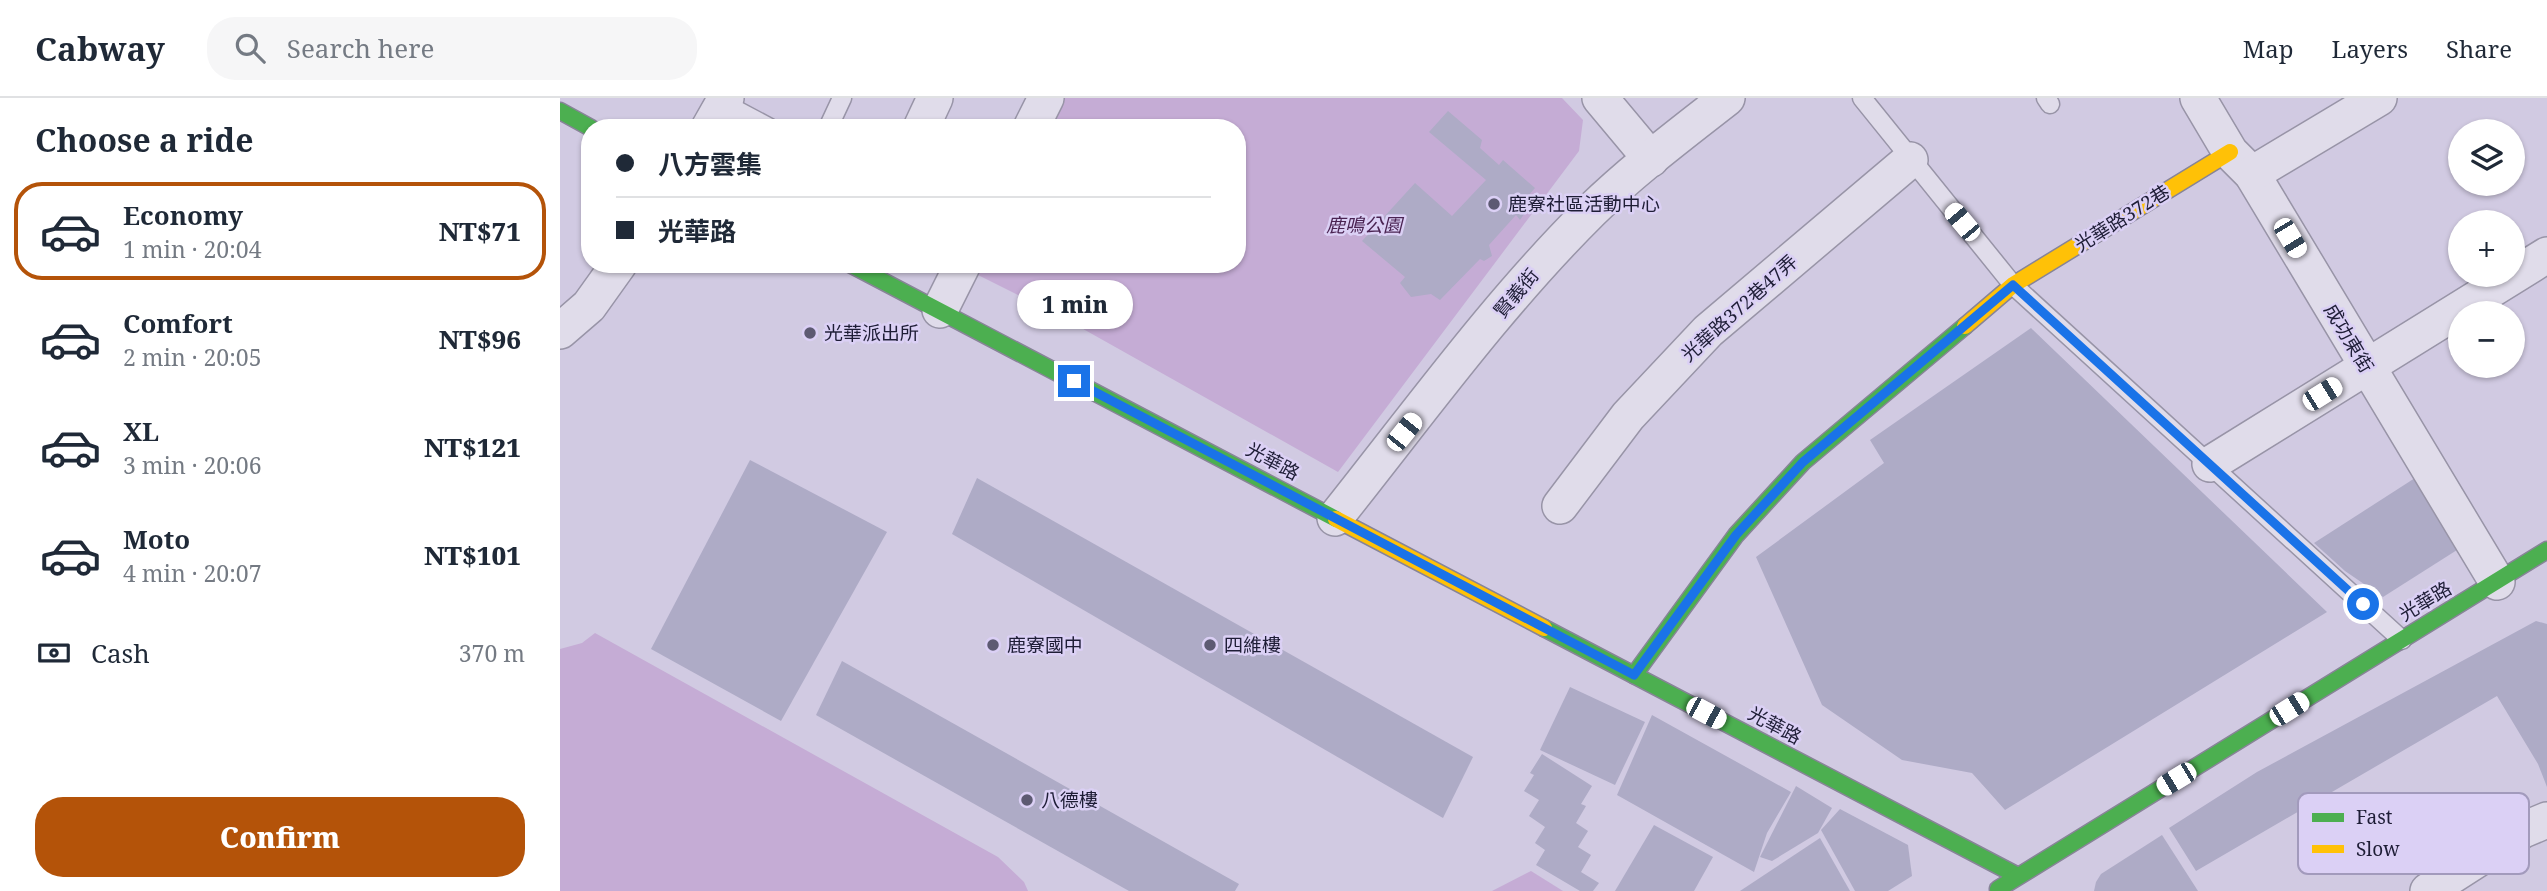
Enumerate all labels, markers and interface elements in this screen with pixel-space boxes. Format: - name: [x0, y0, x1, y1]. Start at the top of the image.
- search box: [207, 17, 697, 80]
- text: Cabway: [35, 26, 165, 71]
- icon: search: [231, 29, 269, 67]
- text: Search here: [287, 30, 434, 66]
- text: Map: [2243, 32, 2294, 65]
- text: Layers: [2332, 32, 2408, 65]
- text: Share: [2446, 32, 2512, 65]
- text: Choose a ride: [35, 118, 254, 161]
- map controls: [2448, 119, 2525, 378]
- button: layers: [2448, 119, 2525, 196]
- text: 八方雲集: [658, 146, 762, 182]
- street label: 光華路372巷: [2069, 178, 2175, 258]
- place label: 鹿寮社區活動中心: [1508, 191, 1660, 217]
- marker: 鹿寮社區活動中心: [1486, 196, 1502, 212]
- text: Economy: [123, 197, 243, 233]
- car: [1941, 199, 1984, 245]
- icon: car: [39, 200, 102, 263]
- button: +: [2448, 210, 2525, 287]
- park label: 鹿鳴公園: [1326, 212, 1405, 238]
- text: NT$71: [439, 213, 521, 249]
- text: 光華路: [658, 213, 736, 249]
- car: [2271, 215, 2310, 261]
- text: 1 min · 20:04: [123, 233, 261, 265]
- street label: 光華路372巷47弄: [1675, 249, 1803, 367]
- street label: 賢義街: [1488, 263, 1544, 323]
- callout: 1 min: [1016, 280, 1132, 328]
- text: 1 min: [1042, 288, 1108, 320]
- street label: 成功東街: [2318, 299, 2380, 377]
- button: −: [2448, 301, 2525, 378]
- text: Comfort: [123, 305, 233, 341]
- icon: car: [39, 308, 102, 371]
- place label: 光華派出所: [824, 320, 919, 346]
- text: NT$96: [439, 321, 521, 357]
- marker: 光華派出所: [802, 325, 818, 341]
- text: 2 min · 20:05: [123, 341, 261, 373]
- route end: [1058, 365, 1090, 397]
- car: [2299, 374, 2346, 414]
- car: [1383, 409, 1426, 455]
- text: XL: [123, 413, 159, 449]
- icon: car: [39, 416, 102, 479]
- text: NT$121: [424, 429, 521, 465]
- street label: 光華路: [1242, 436, 1304, 486]
- text: 3 min · 20:06: [123, 449, 261, 481]
- text: Moto: [123, 521, 190, 557]
- icon: car: [39, 524, 102, 587]
- text: NT$101: [424, 537, 521, 573]
- text: 4 min · 20:07: [123, 557, 261, 589]
- street label: 光華路: [2394, 575, 2456, 627]
- route start: [2347, 588, 2379, 620]
- place label: 鹿寮國中: [1007, 632, 1083, 658]
- place label: 四維樓: [1224, 632, 1281, 658]
- icon: cash: [35, 634, 73, 672]
- text: Cash: [91, 635, 150, 671]
- text: 370 m: [459, 637, 525, 669]
- marker: 鹿寮國中: [985, 637, 1001, 653]
- marker: 四維樓: [1202, 637, 1218, 653]
- car: [2266, 689, 2313, 729]
- car: [1683, 694, 1730, 732]
- street label: 光華路: [1744, 700, 1806, 750]
- car: [2153, 759, 2200, 799]
- place label: 八德樓: [1041, 787, 1098, 813]
- marker: 八德樓: [1019, 792, 1035, 808]
- legend: [2298, 793, 2529, 874]
- button: Confirm: [35, 797, 525, 877]
- text: Fast: [2356, 804, 2393, 830]
- text: Slow: [2356, 836, 2400, 862]

